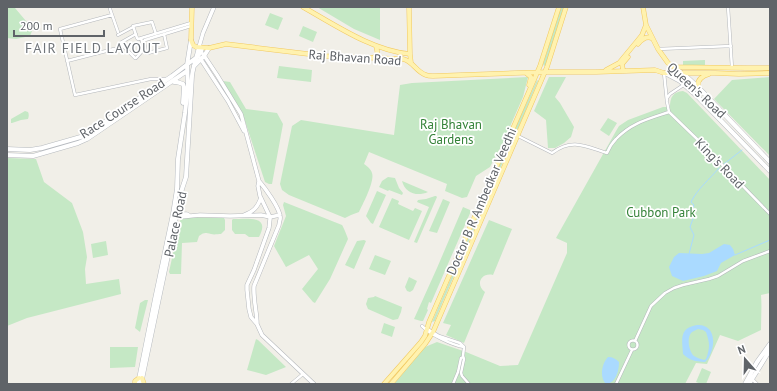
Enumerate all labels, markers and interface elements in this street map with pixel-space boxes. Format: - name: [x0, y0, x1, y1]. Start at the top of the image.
- scale bar: [14, 12, 104, 38]
- text: 200 m: [20, 18, 53, 33]
- district label: FAIR FIELD LAYOUT: [25, 39, 161, 57]
- street label: Raj Bhavan Road: [308, 46, 402, 69]
- street label: Queen's Road: [664, 59, 730, 122]
- street label: Race Course Road: [76, 75, 168, 142]
- park label: Raj Bhavan Gardens: [420, 116, 482, 148]
- street label: Doctor B R Ambedkar Veedhi: [443, 125, 520, 277]
- street label: King's Road: [691, 134, 748, 192]
- street label: Palace Road: [160, 190, 191, 258]
- park label: Cubbon Park: [626, 204, 697, 221]
- north arrow: [725, 339, 765, 379]
- text: N: [736, 342, 747, 357]

